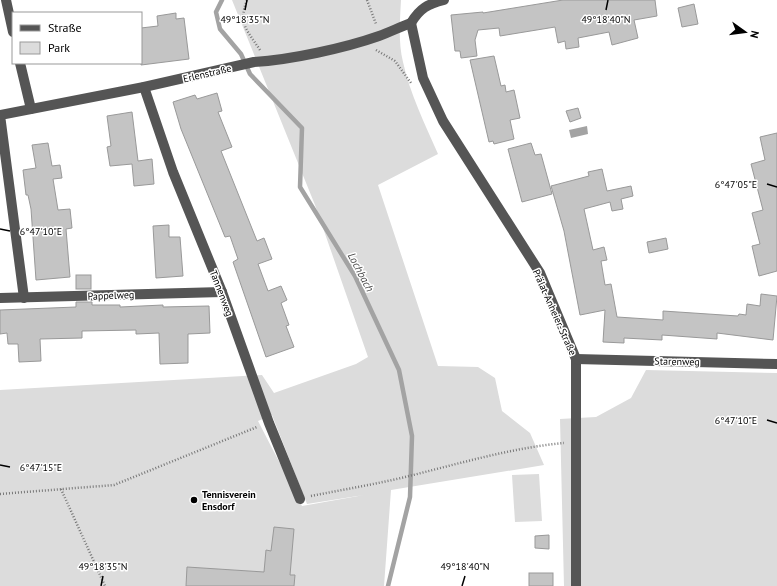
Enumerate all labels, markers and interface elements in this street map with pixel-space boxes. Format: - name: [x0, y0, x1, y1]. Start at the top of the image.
- legend: [12, 12, 142, 64]
- north arrow: [725, 12, 765, 52]
- text: 49°18'35"N: [220, 13, 270, 26]
- text: 49°18'40"N: [581, 13, 631, 26]
- text: Straße: [48, 20, 82, 35]
- text: N: [747, 29, 762, 40]
- text: Park: [48, 40, 70, 55]
- street label: Erlenstraße: [182, 62, 233, 85]
- text: 6°47'05"E: [715, 178, 757, 191]
- text: 6°47'10"E: [20, 225, 62, 238]
- water label: Lochbach: [345, 250, 377, 294]
- street label: Prälat-Anheier-Straße: [530, 267, 579, 357]
- street label: Tannenweg: [207, 268, 236, 318]
- street label: Pappelweg: [88, 288, 135, 303]
- street label: Starenweg: [654, 355, 700, 368]
- text: 6°47'10"E: [715, 414, 757, 427]
- text: 6°47'15"E: [20, 461, 62, 474]
- place label: Tennisverein Ensdorf: [202, 488, 256, 513]
- marker: Tennisverein Ensdorf: [189, 495, 199, 505]
- text: 49°18'35"N: [78, 560, 128, 573]
- text: 49°18'40"N: [440, 560, 490, 573]

